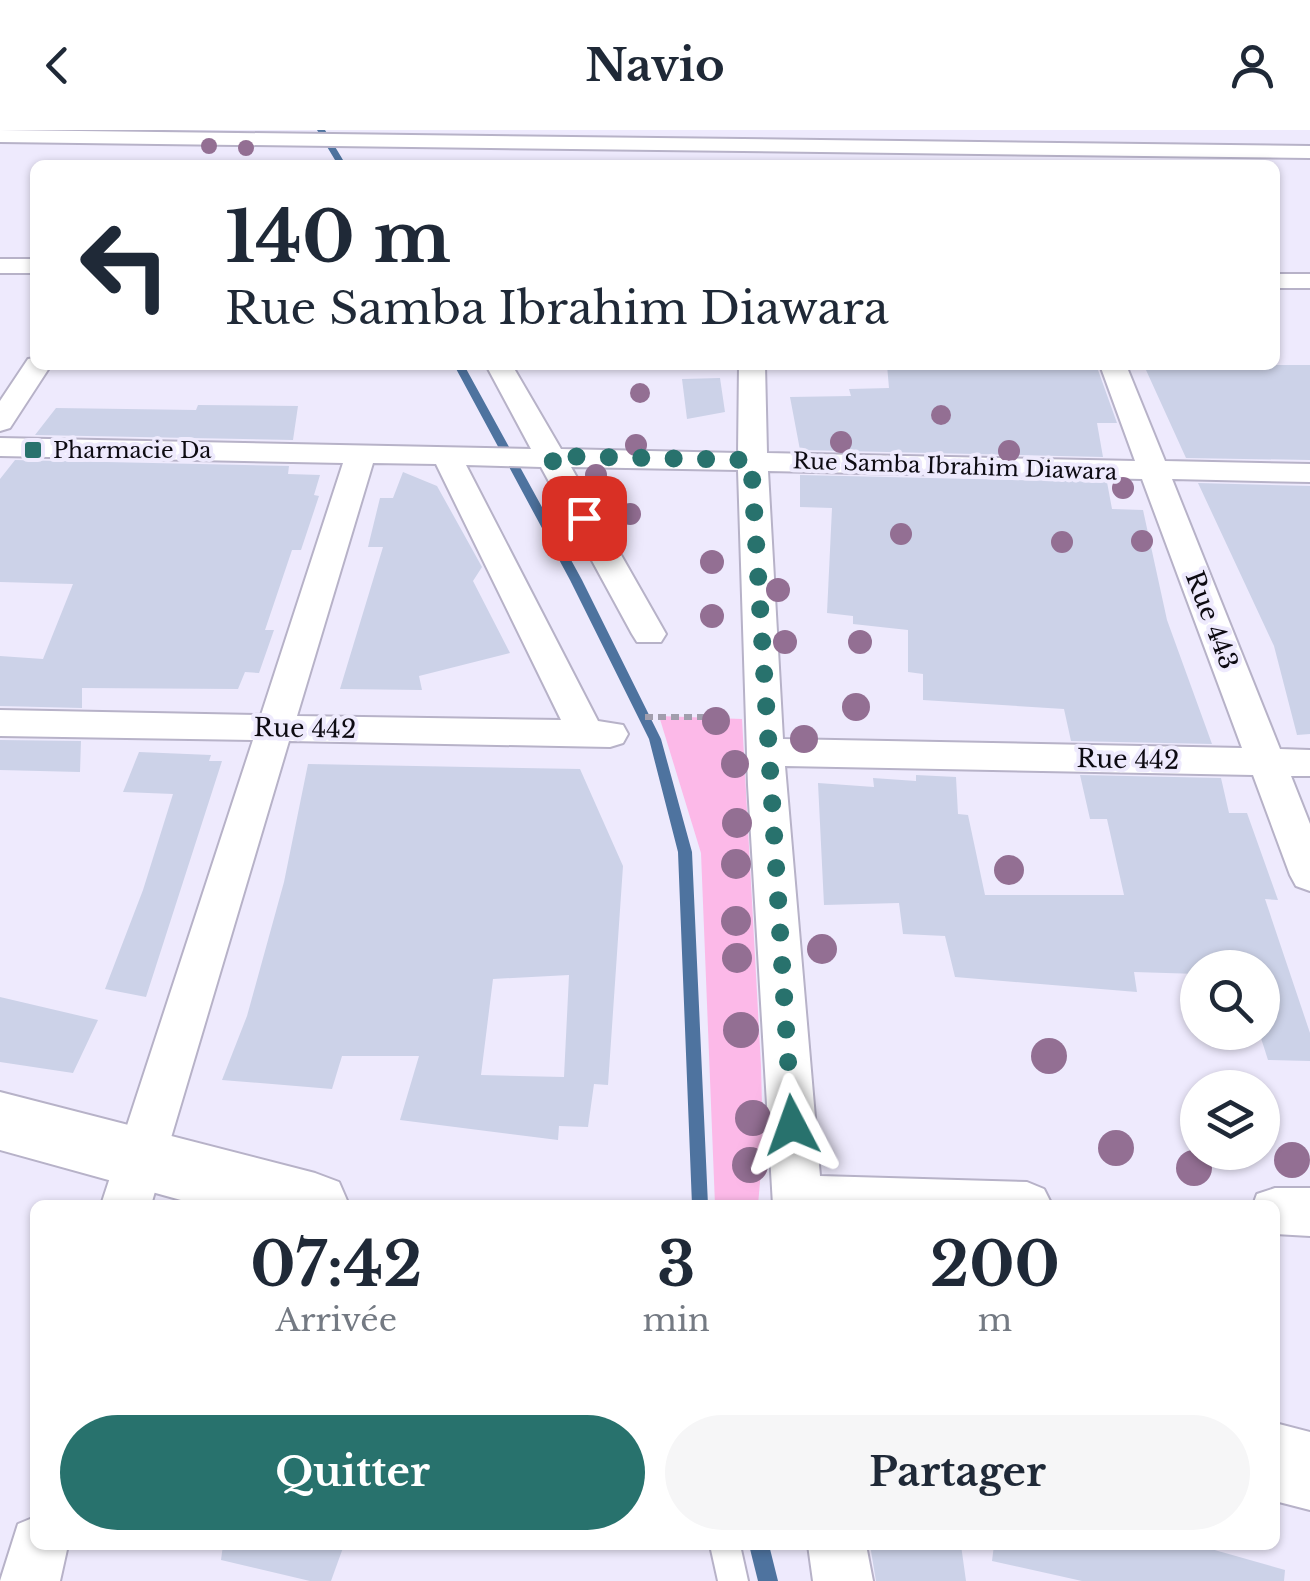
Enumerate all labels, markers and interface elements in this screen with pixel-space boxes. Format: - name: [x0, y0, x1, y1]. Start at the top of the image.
- text: Navio: [585, 37, 725, 93]
- icon: back: [30, 38, 85, 93]
- icon: person: [1225, 38, 1280, 93]
- text: 140 m: [225, 194, 451, 281]
- icon: left: [60, 200, 190, 330]
- text: Rue Samba Ibrahim Diawara: [225, 280, 889, 336]
- place label: Pharmacie Da: [53, 437, 212, 464]
- marker: Pharmacie Da: [22, 439, 44, 461]
- street label: Rue Samba Ibrahim Diawara: [792, 447, 1118, 486]
- pin: [542, 476, 627, 561]
- icon: arrive: [557, 491, 612, 546]
- street label: Rue 443: [1179, 567, 1244, 674]
- street label: Rue 442: [253, 712, 357, 745]
- street label: Rue 442: [1076, 743, 1180, 776]
- map controls: [1180, 950, 1280, 1170]
- button: search: [1180, 950, 1280, 1050]
- button: layers: [1180, 1070, 1280, 1170]
- position arrow: [740, 1073, 844, 1177]
- text: 07:42: [250, 1228, 422, 1302]
- text: 3: [657, 1228, 695, 1302]
- text: 200: [930, 1228, 1060, 1302]
- text: Arrivée: [276, 1300, 397, 1340]
- text: min: [643, 1300, 710, 1340]
- text: m: [978, 1300, 1012, 1340]
- button: Quitter: [60, 1415, 645, 1530]
- button: Partager: [665, 1415, 1250, 1530]

